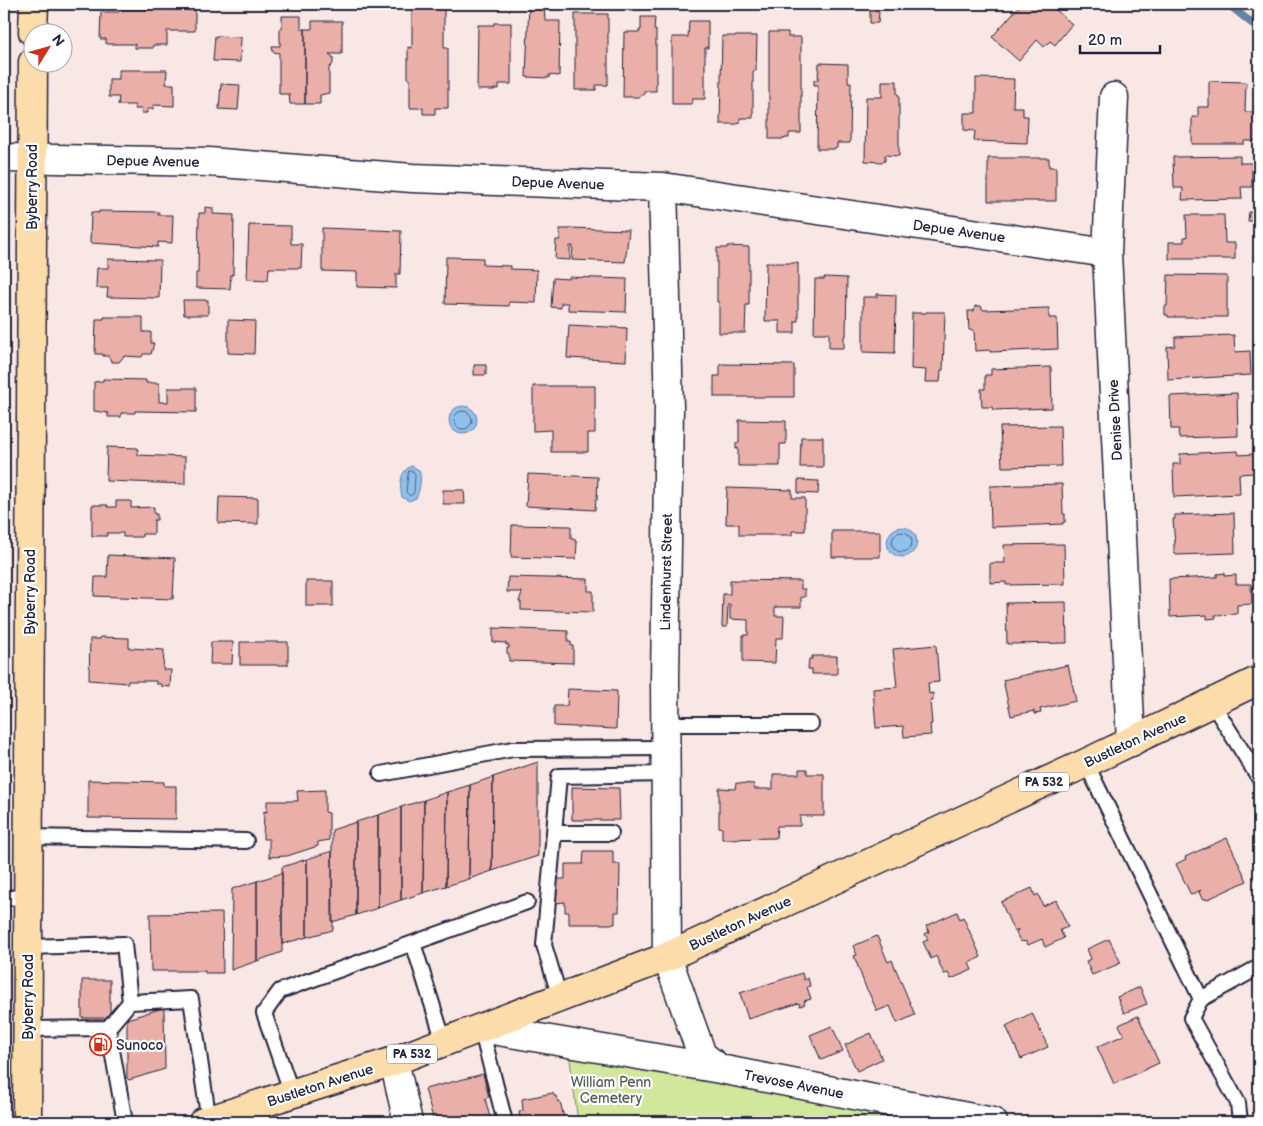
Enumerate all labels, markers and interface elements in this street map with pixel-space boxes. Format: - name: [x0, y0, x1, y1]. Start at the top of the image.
- north arrow: [22, 22, 72, 72]
- scale bar: [1080, 22, 1160, 54]
- text: N: [48, 31, 68, 50]
- text: 20 m: [1088, 31, 1122, 50]
- street label: Byberry Road: [24, 144, 41, 230]
- street label: Depue Avenue: [106, 152, 200, 171]
- street label: Depue Avenue: [511, 173, 605, 194]
- street label: Depue Avenue: [912, 217, 1006, 246]
- street label: Denise Drive: [1105, 379, 1126, 461]
- street label: Lindenhurst Street: [657, 513, 676, 631]
- street label: Byberry Road: [22, 549, 39, 635]
- street label: Bustleton Avenue: [1082, 709, 1189, 771]
- road number: PA 532: [1019, 772, 1069, 792]
- street label: Bustleton Avenue: [687, 892, 794, 954]
- street label: Byberry Road: [20, 954, 37, 1040]
- fuel station icon: Sunoco: [88, 1033, 112, 1057]
- place label: Sunoco: [116, 1037, 164, 1054]
- road number: PA 532: [387, 1044, 437, 1064]
- street label: Bustleton Avenue: [265, 1060, 375, 1111]
- street label: Trevose Avenue: [743, 1066, 845, 1102]
- park label: William Penn Cemetery: [571, 1074, 651, 1107]

